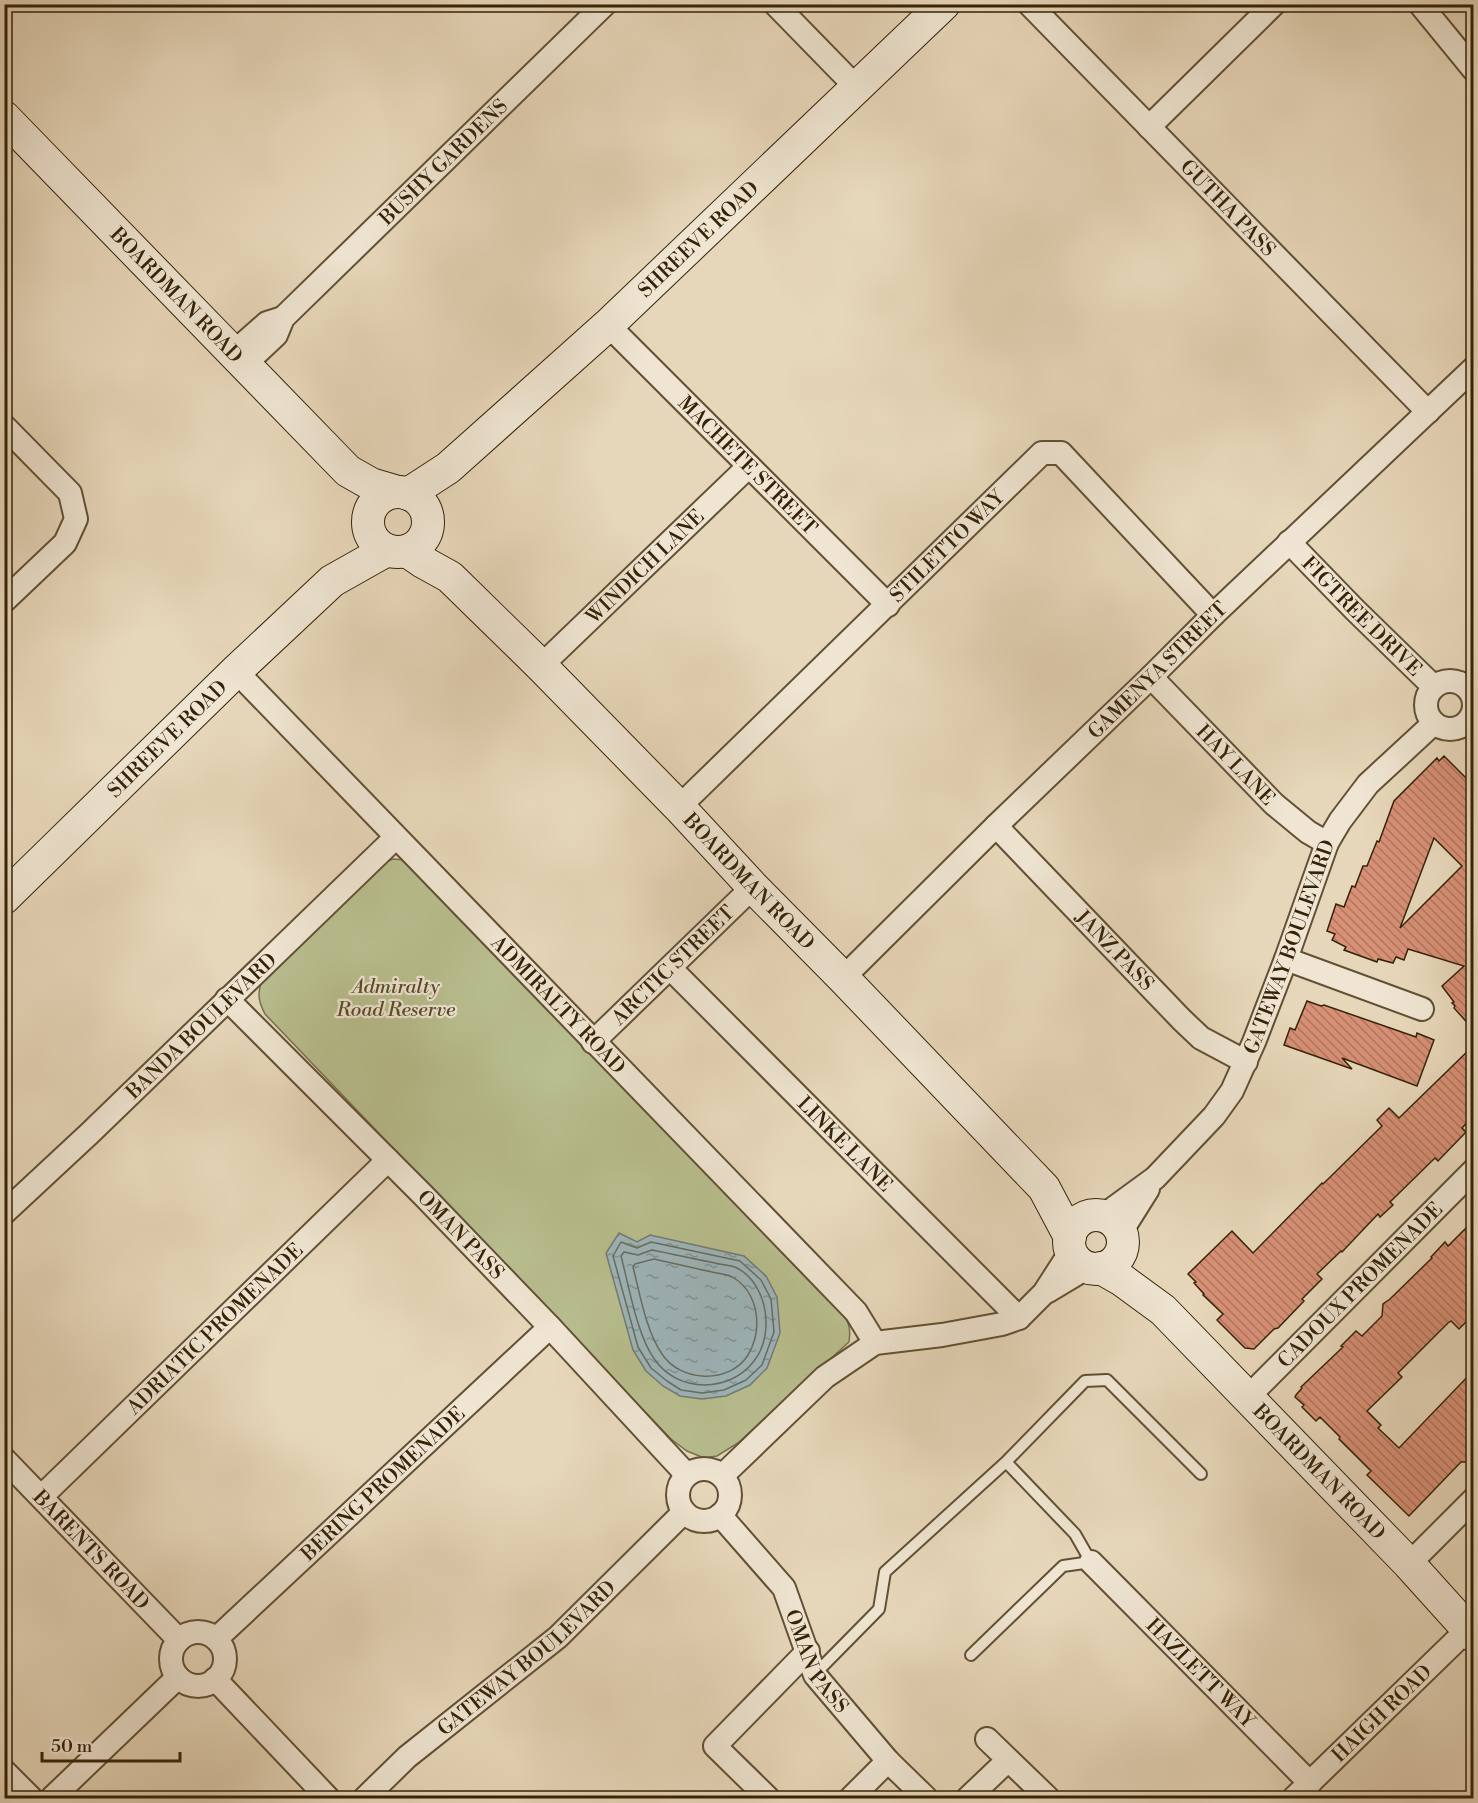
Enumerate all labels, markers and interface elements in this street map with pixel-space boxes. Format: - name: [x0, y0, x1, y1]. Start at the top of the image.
- street label: BUSHY GARDENS: [374, 95, 514, 232]
- street label: GUTHA PASS: [1174, 155, 1280, 263]
- street label: SHREEVE ROAD: [634, 176, 765, 303]
- street label: BOARDMAN ROAD: [104, 222, 247, 369]
- street label: MACHETE STREET: [672, 391, 822, 541]
- street label: STILETTO WAY: [885, 485, 1011, 608]
- street label: WINDICH LANE: [581, 505, 710, 630]
- street label: FIGTREE DRIVE: [1296, 552, 1427, 682]
- street label: GAMENYA STREET: [1083, 597, 1233, 745]
- street label: SHREEVE ROAD: [103, 675, 233, 804]
- street label: HAY LANE: [1190, 720, 1280, 811]
- street label: BOARDMAN ROAD: [676, 808, 819, 956]
- street label: GATEWAY BOULEVARD: [1239, 837, 1341, 1059]
- street label: ARCTIC STREET: [606, 901, 740, 1032]
- street label: JANZ PASS: [1069, 905, 1158, 997]
- street label: ADMIRALTY ROAD: [484, 930, 630, 1080]
- street label: BANDA BOULEVARD: [121, 948, 283, 1106]
- park label: Admiralty Road Reserve: [336, 975, 456, 1023]
- street label: LINKE LANE: [791, 1092, 897, 1198]
- street label: OMAN PASS: [411, 1186, 509, 1286]
- street label: CADOUX PROMENADE: [1273, 1197, 1449, 1374]
- street label: ADRIATIC PROMENADE: [122, 1238, 309, 1421]
- street label: BOARDMAN ROAD: [1246, 1399, 1390, 1546]
- street label: BERING PROMENADE: [296, 1402, 471, 1568]
- street label: BARENTS ROAD: [26, 1485, 154, 1616]
- street label: GATEWAY BOULEVARD: [433, 1576, 622, 1742]
- street label: OMAN PASS: [779, 1606, 853, 1719]
- street label: HAZLETT WAY: [1140, 1614, 1260, 1735]
- street label: HAIGH ROAD: [1327, 1660, 1438, 1768]
- scale bar: [42, 1725, 180, 1763]
- text: 50 m: [51, 1735, 93, 1758]

